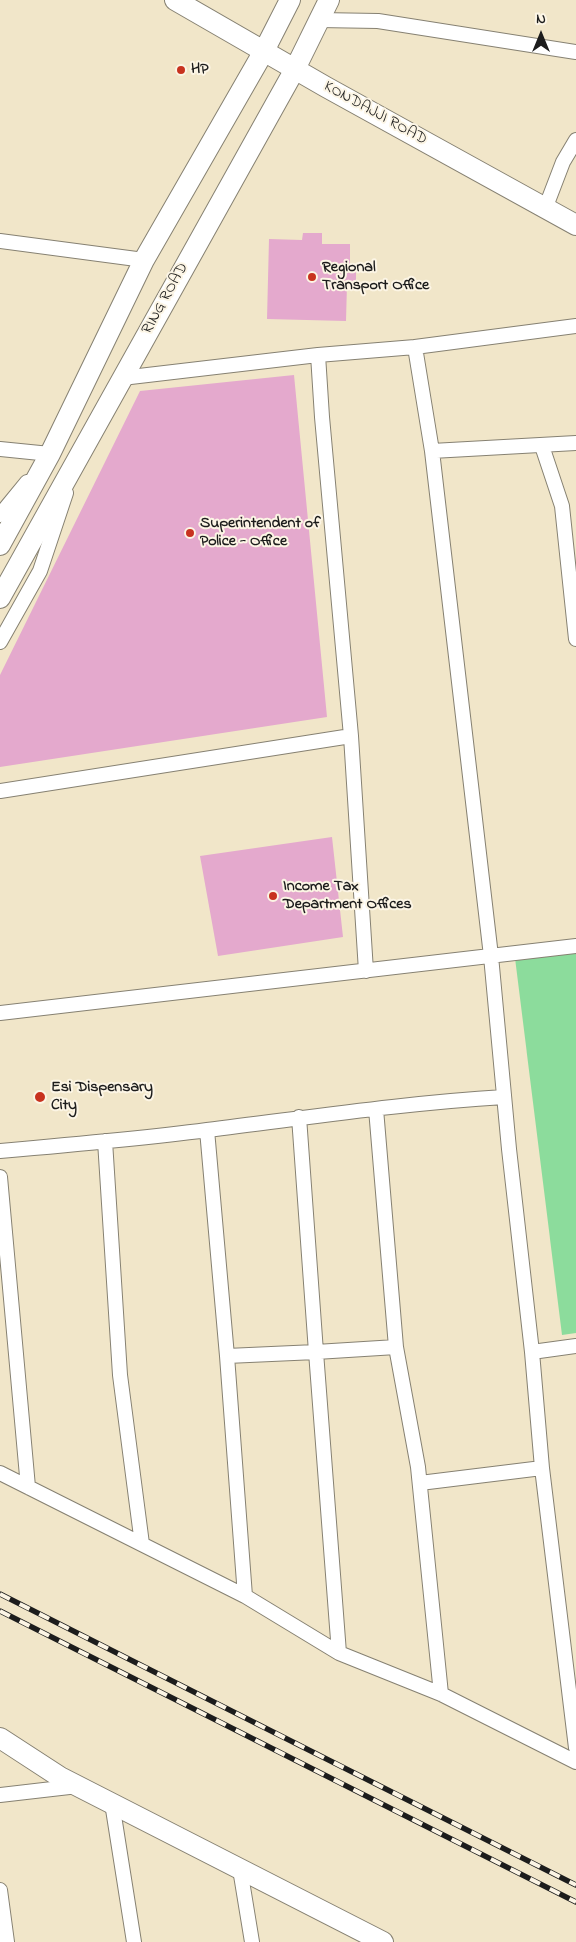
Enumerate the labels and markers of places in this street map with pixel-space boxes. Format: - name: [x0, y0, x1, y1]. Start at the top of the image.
- place label: HP: [191, 60, 209, 80]
- marker: HP: [175, 64, 187, 76]
- place label: Regional Transport Office: [322, 258, 429, 296]
- marker: Regional Transport Office: [306, 271, 318, 283]
- place label: Superintendent of Police - Office: [200, 514, 321, 552]
- marker: Superintendent of Police - Office: [184, 527, 196, 539]
- place label: Income Tax Department Offices: [283, 877, 412, 915]
- marker: Income Tax Department Offices: [267, 890, 279, 902]
- place label: Esi Dispensary City: [51, 1078, 153, 1116]
- marker: Esi Dispensary City: [33, 1090, 47, 1104]

